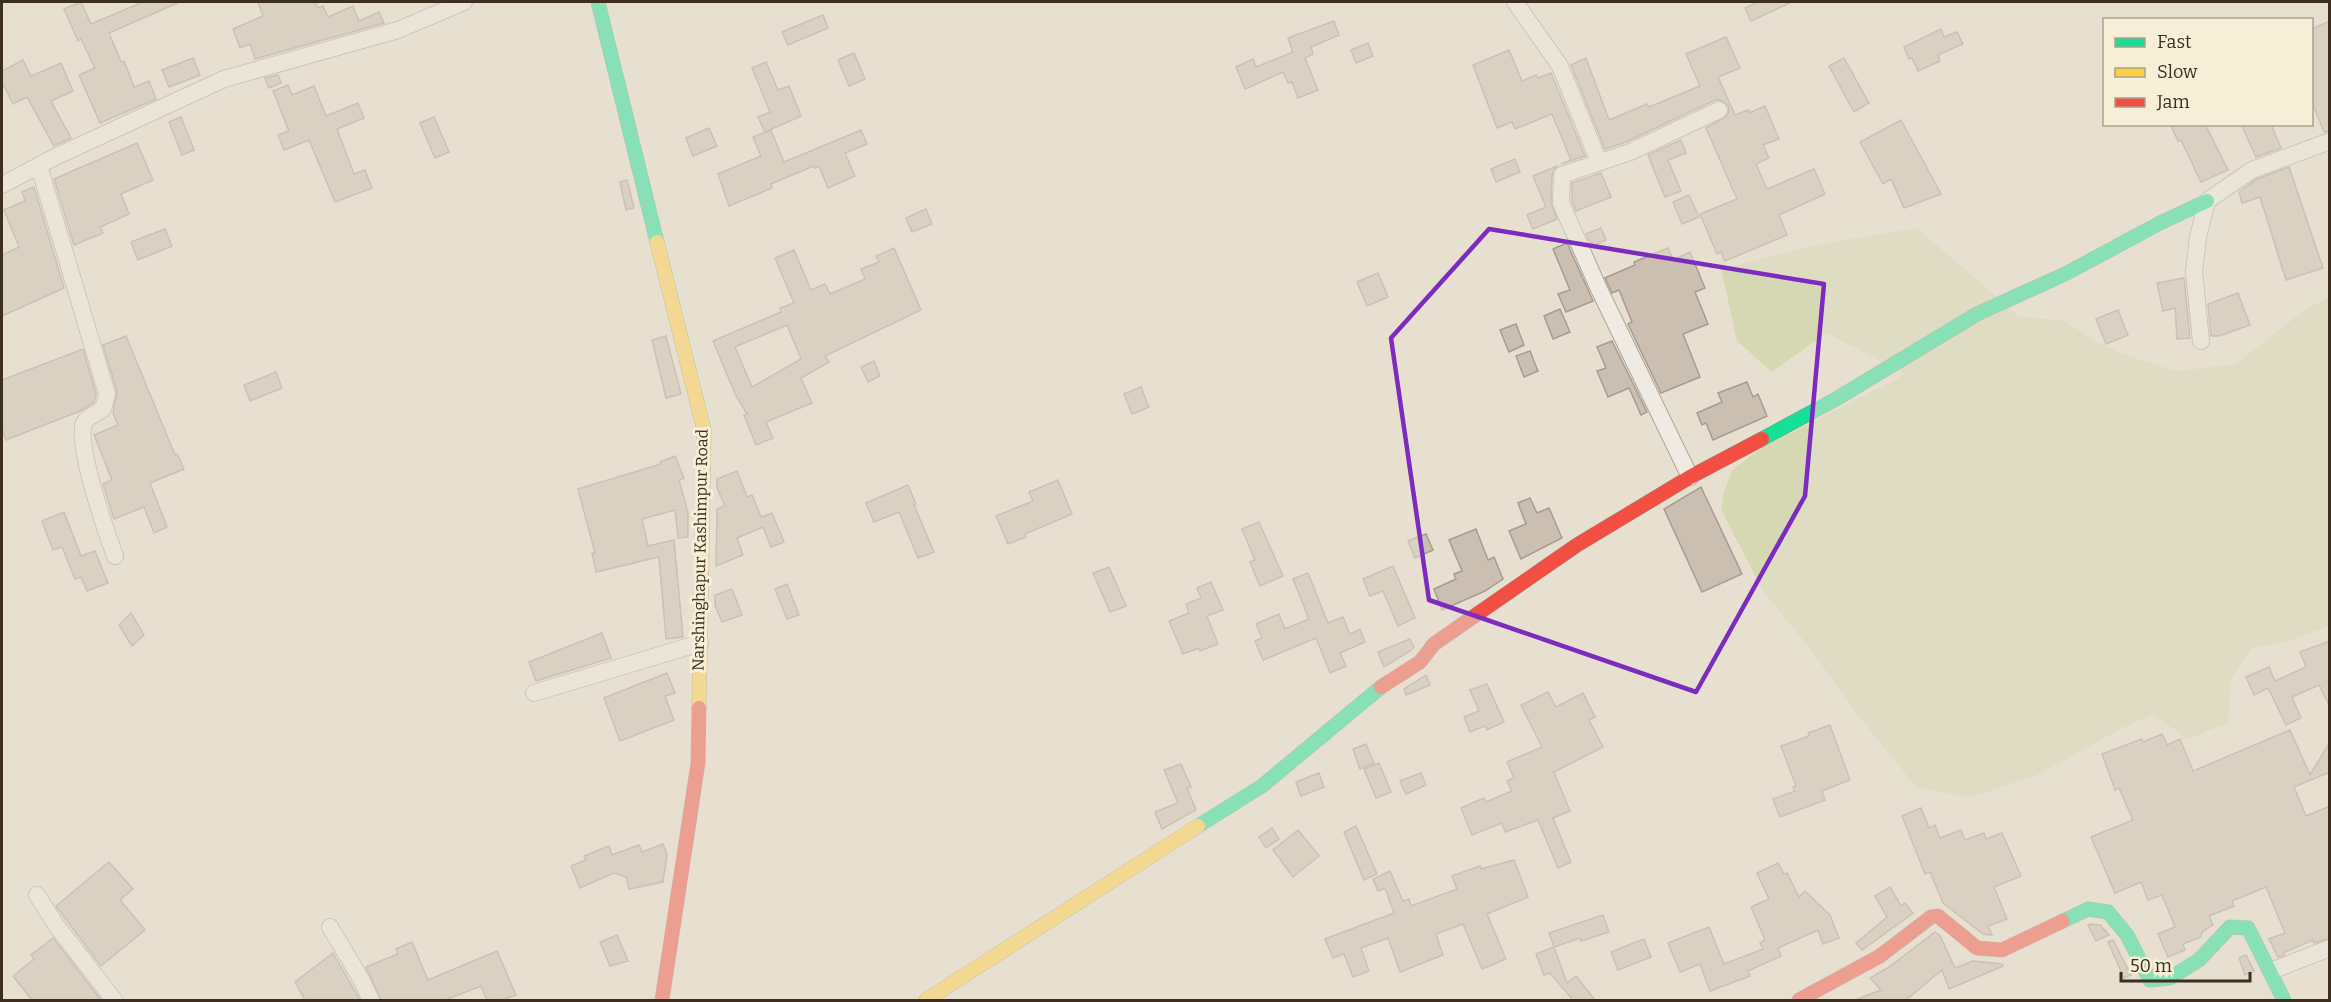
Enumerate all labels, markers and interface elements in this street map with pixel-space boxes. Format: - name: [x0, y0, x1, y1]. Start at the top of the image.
- legend: [2103, 18, 2313, 126]
- text: Fast: [2157, 31, 2192, 53]
- text: Slow: [2157, 61, 2198, 83]
- text: Jam: [2156, 91, 2190, 113]
- street label: Narshinghapur Kashimpur Road: [688, 428, 712, 671]
- scale bar: [2121, 945, 2250, 983]
- text: 50 m: [2130, 955, 2172, 977]

